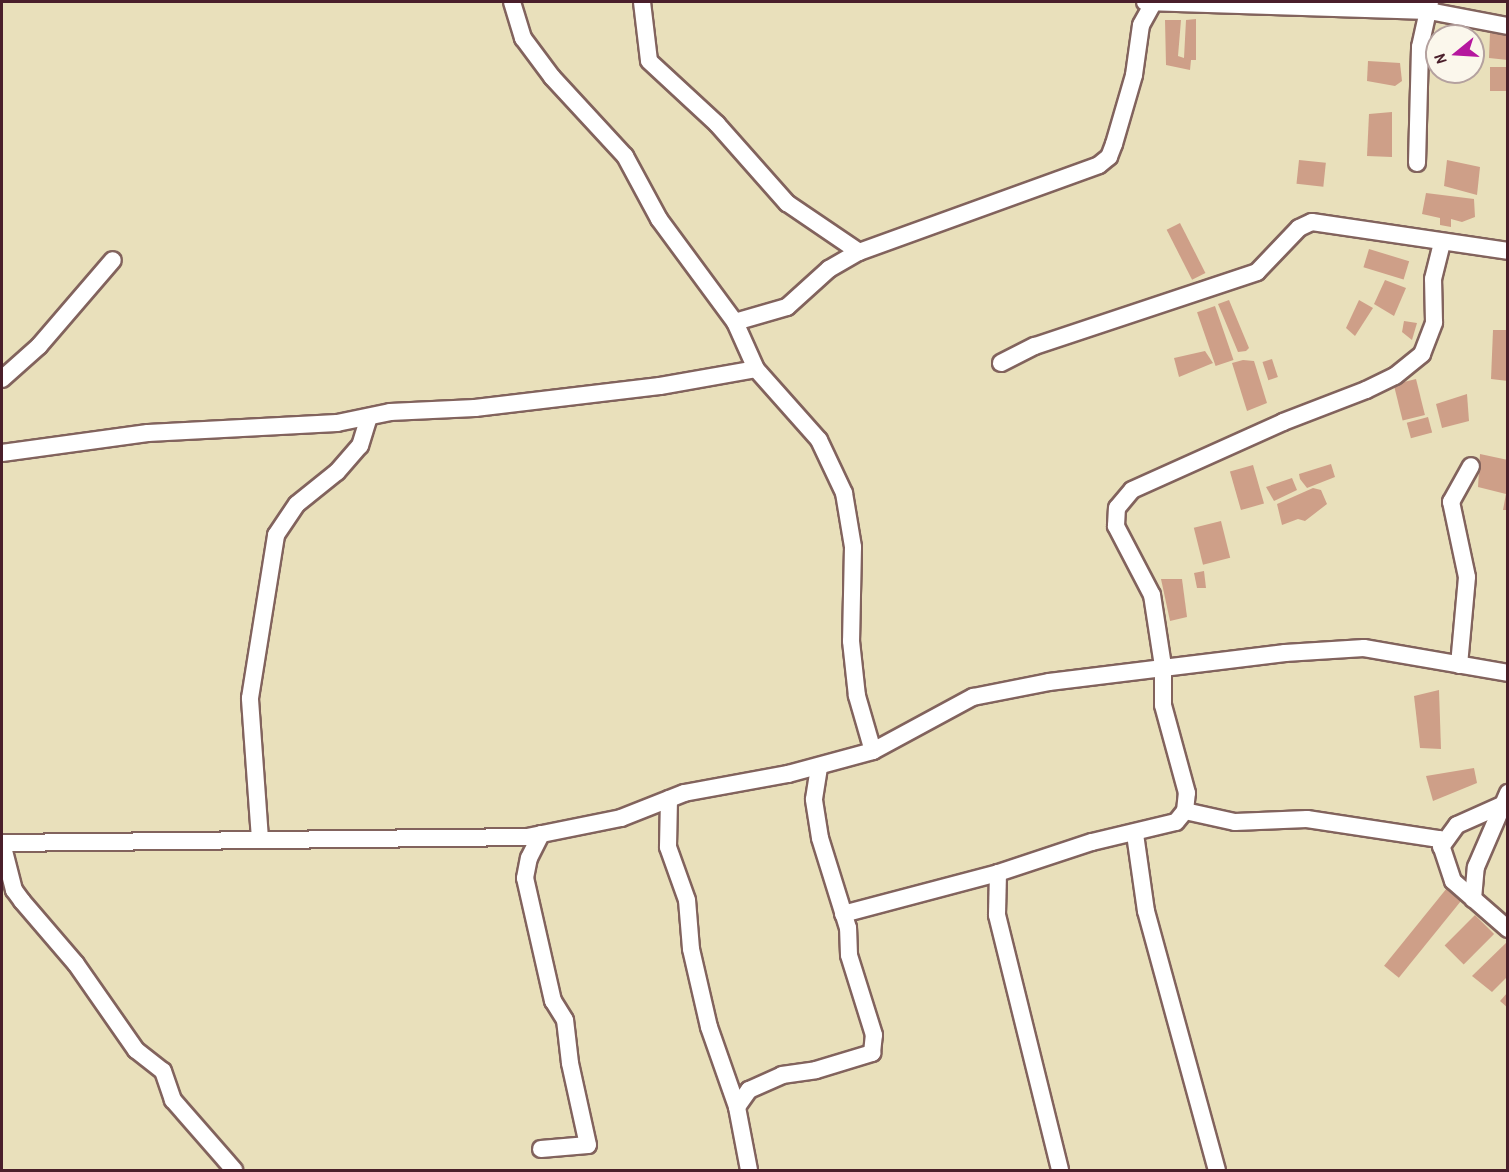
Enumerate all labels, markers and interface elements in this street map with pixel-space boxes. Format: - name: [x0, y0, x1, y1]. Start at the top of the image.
- north arrow: [1425, 24, 1485, 84]
- text: N: [1428, 52, 1452, 66]

